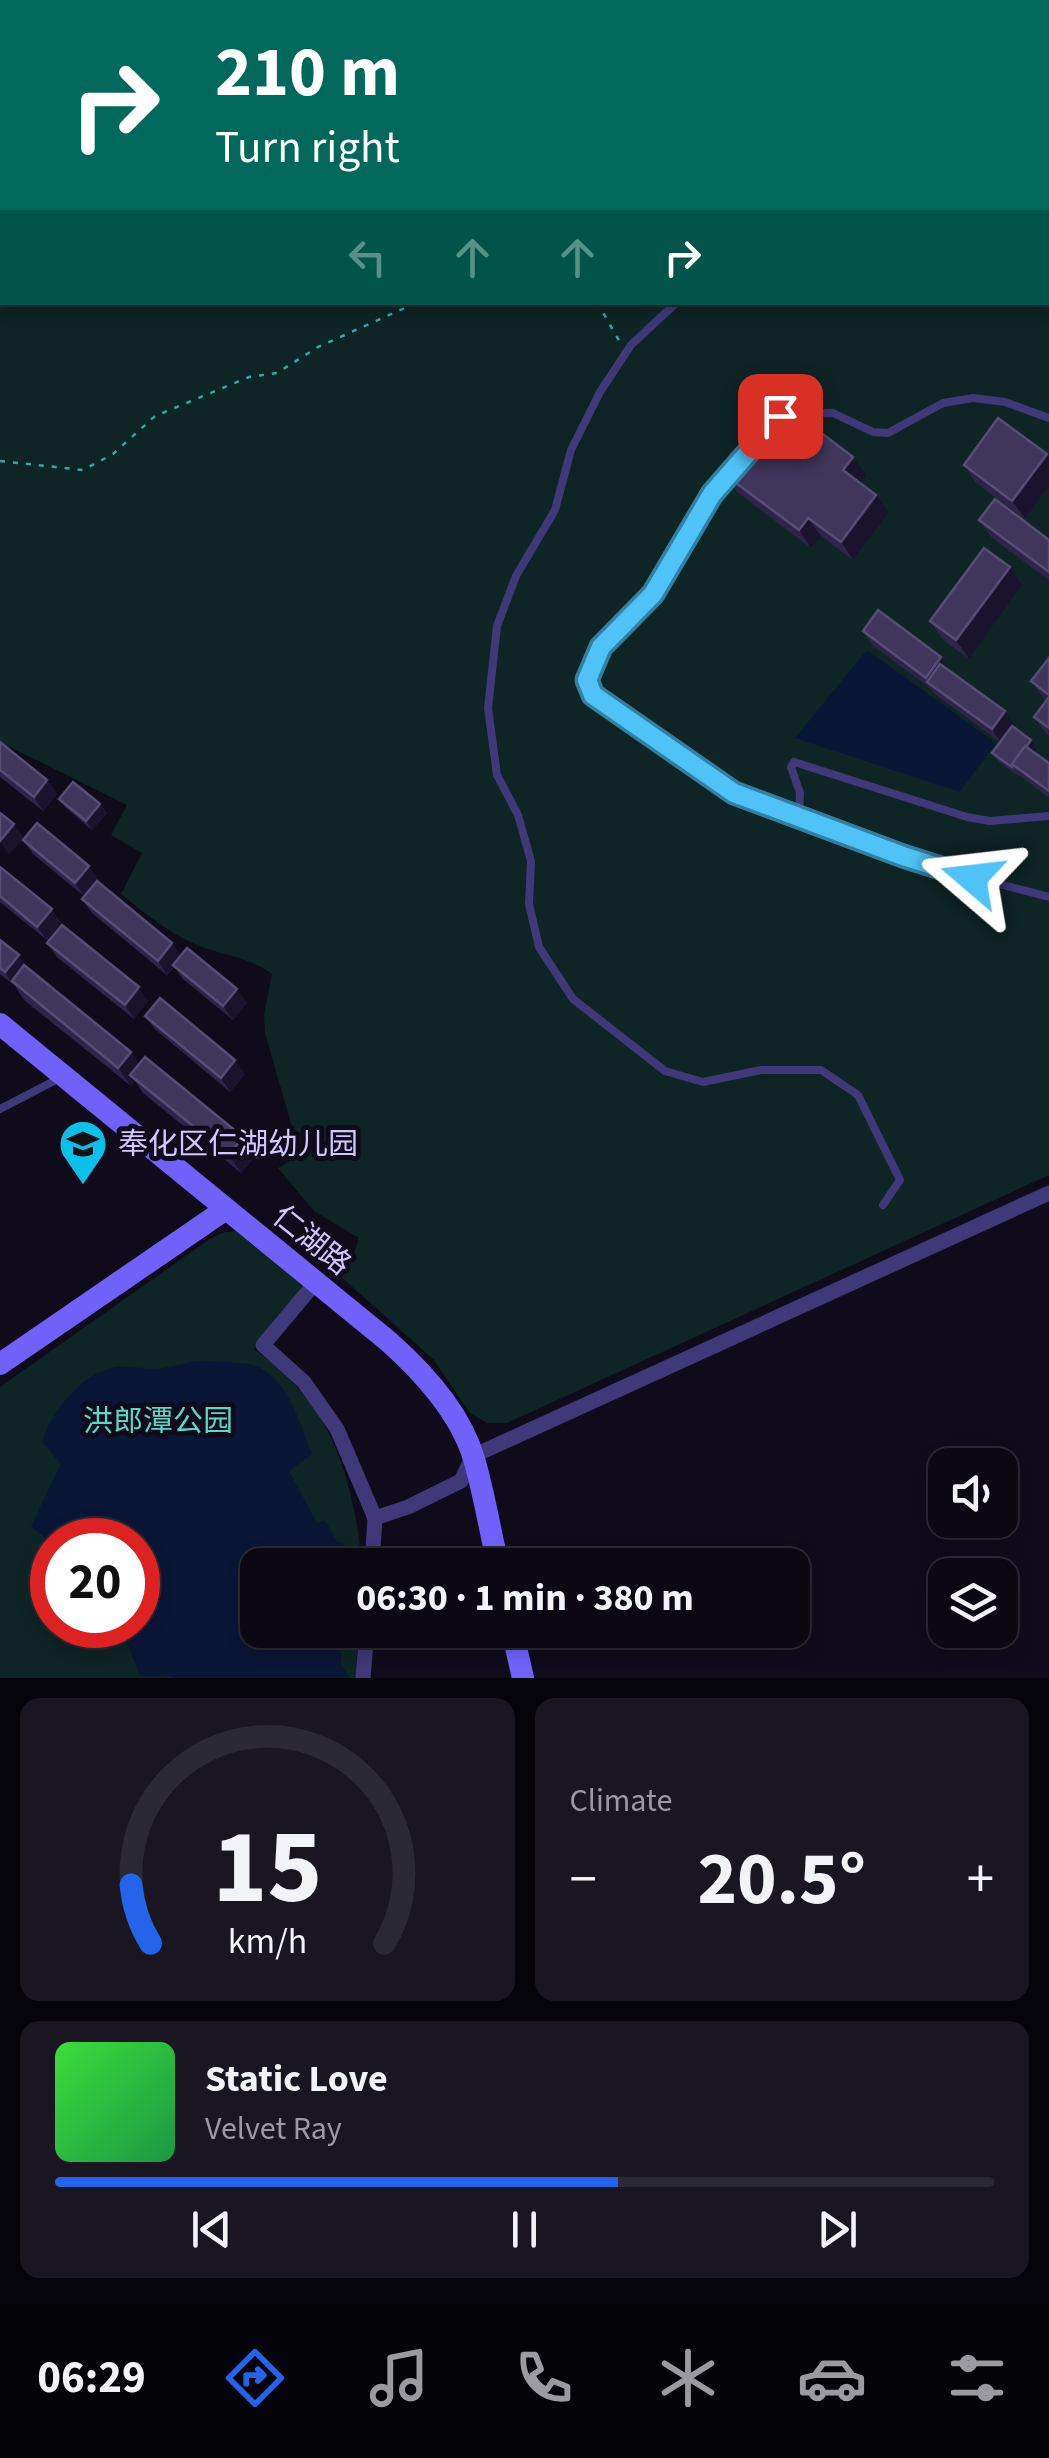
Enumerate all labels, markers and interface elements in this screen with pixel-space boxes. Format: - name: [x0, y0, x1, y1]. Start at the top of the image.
- text: 210 m: [215, 23, 400, 123]
- icon: right: [50, 40, 180, 170]
- text: Turn right: [215, 116, 400, 180]
- icon: left: [340, 230, 395, 285]
- icon: ahead: [445, 230, 500, 285]
- icon: ahead: [550, 230, 605, 285]
- icon: right: [655, 230, 710, 285]
- pin: [738, 374, 823, 459]
- icon: arrive: [753, 389, 808, 444]
- position arrow: [920, 826, 1024, 930]
- school or university icon: 奉化区仁湖幼儿园: [57, 1118, 109, 1186]
- place label: 奉化区仁湖幼儿园: [118, 1123, 358, 1166]
- street label: 仁湖路: [263, 1195, 360, 1285]
- park label: 洪郎潭公园: [83, 1400, 233, 1443]
- map controls: [928, 1448, 1018, 1648]
- button: sound: [928, 1448, 1018, 1538]
- speed limit sign: 20: [30, 1518, 160, 1648]
- button: layers: [928, 1558, 1018, 1648]
- text: 06:30 · 1 min · 380 m: [356, 1571, 694, 1625]
- text: Climate: [570, 1778, 672, 1824]
- text: 15: [212, 1795, 322, 1943]
- text: 20.5°: [697, 1826, 866, 1933]
- text: −: [570, 1841, 597, 1919]
- text: +: [967, 1841, 994, 1919]
- text: km/h: [228, 1916, 307, 1967]
- text: Static Love: [205, 2052, 388, 2106]
- text: Velvet Ray: [205, 2106, 342, 2152]
- icon: previous: [184, 2202, 239, 2257]
- icon: pause: [497, 2202, 552, 2257]
- icon: next: [810, 2202, 865, 2257]
- icon: directions: [220, 2343, 290, 2413]
- icon: music: [364, 2343, 434, 2413]
- icon: phone: [509, 2343, 579, 2413]
- icon: climate: [653, 2343, 723, 2413]
- icon: car: [797, 2343, 867, 2413]
- icon: filters: [942, 2343, 1012, 2413]
- text: 06:29: [37, 2346, 146, 2410]

